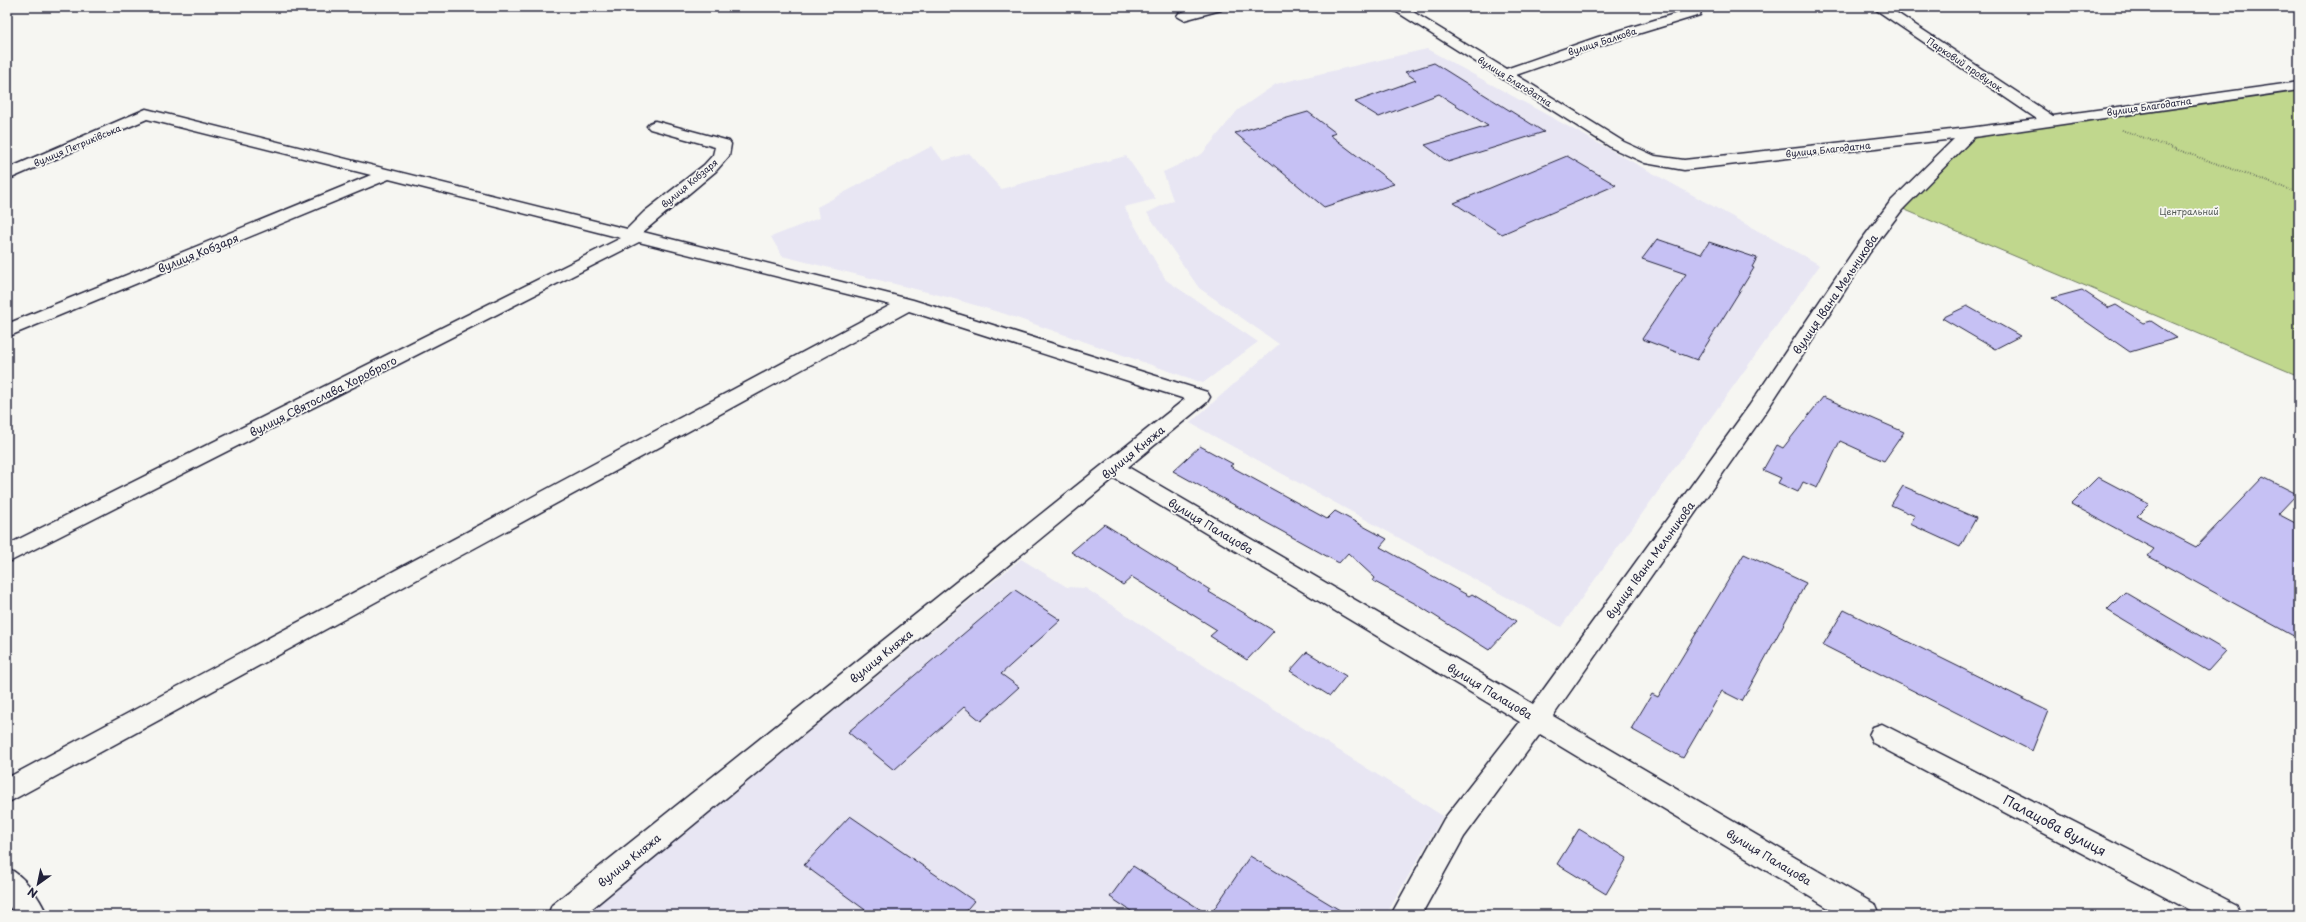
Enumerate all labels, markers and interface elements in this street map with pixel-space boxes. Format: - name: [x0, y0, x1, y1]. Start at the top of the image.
- street label: вулиця Балкова: [1566, 23, 1638, 59]
- street label: Парковий провулок: [1924, 33, 2006, 95]
- street label: вулиця Благодатна: [1475, 52, 1555, 110]
- street label: вулиця Благодатна: [2106, 93, 2192, 119]
- street label: вулиця Петриківська: [31, 120, 123, 170]
- street label: вулиця Благодатна: [1785, 138, 1871, 160]
- street label: вулиця Кобзаря: [658, 155, 720, 211]
- park label: Центральний: [2159, 204, 2219, 218]
- street label: вулиця Кобзаря: [155, 229, 241, 277]
- street label: вулиця Івана Мельникова: [1788, 230, 1882, 357]
- street label: вулиця Святослава Хороброго: [246, 351, 400, 441]
- street label: вулиця Княжа: [1098, 421, 1168, 483]
- street label: вулиця Палацова: [1165, 494, 1257, 558]
- street label: вулиця Івана Мельникова: [1601, 498, 1699, 622]
- street label: вулиця Княжа: [846, 625, 916, 687]
- street label: вулиця Палацова: [1444, 659, 1536, 723]
- street label: Палацова вулиця: [2000, 790, 2110, 860]
- street label: вулиця Палацова: [1723, 825, 1815, 889]
- street label: вулиця Княжа: [594, 829, 664, 891]
- north arrow: [18, 864, 58, 904]
- text: N: [24, 883, 41, 902]

